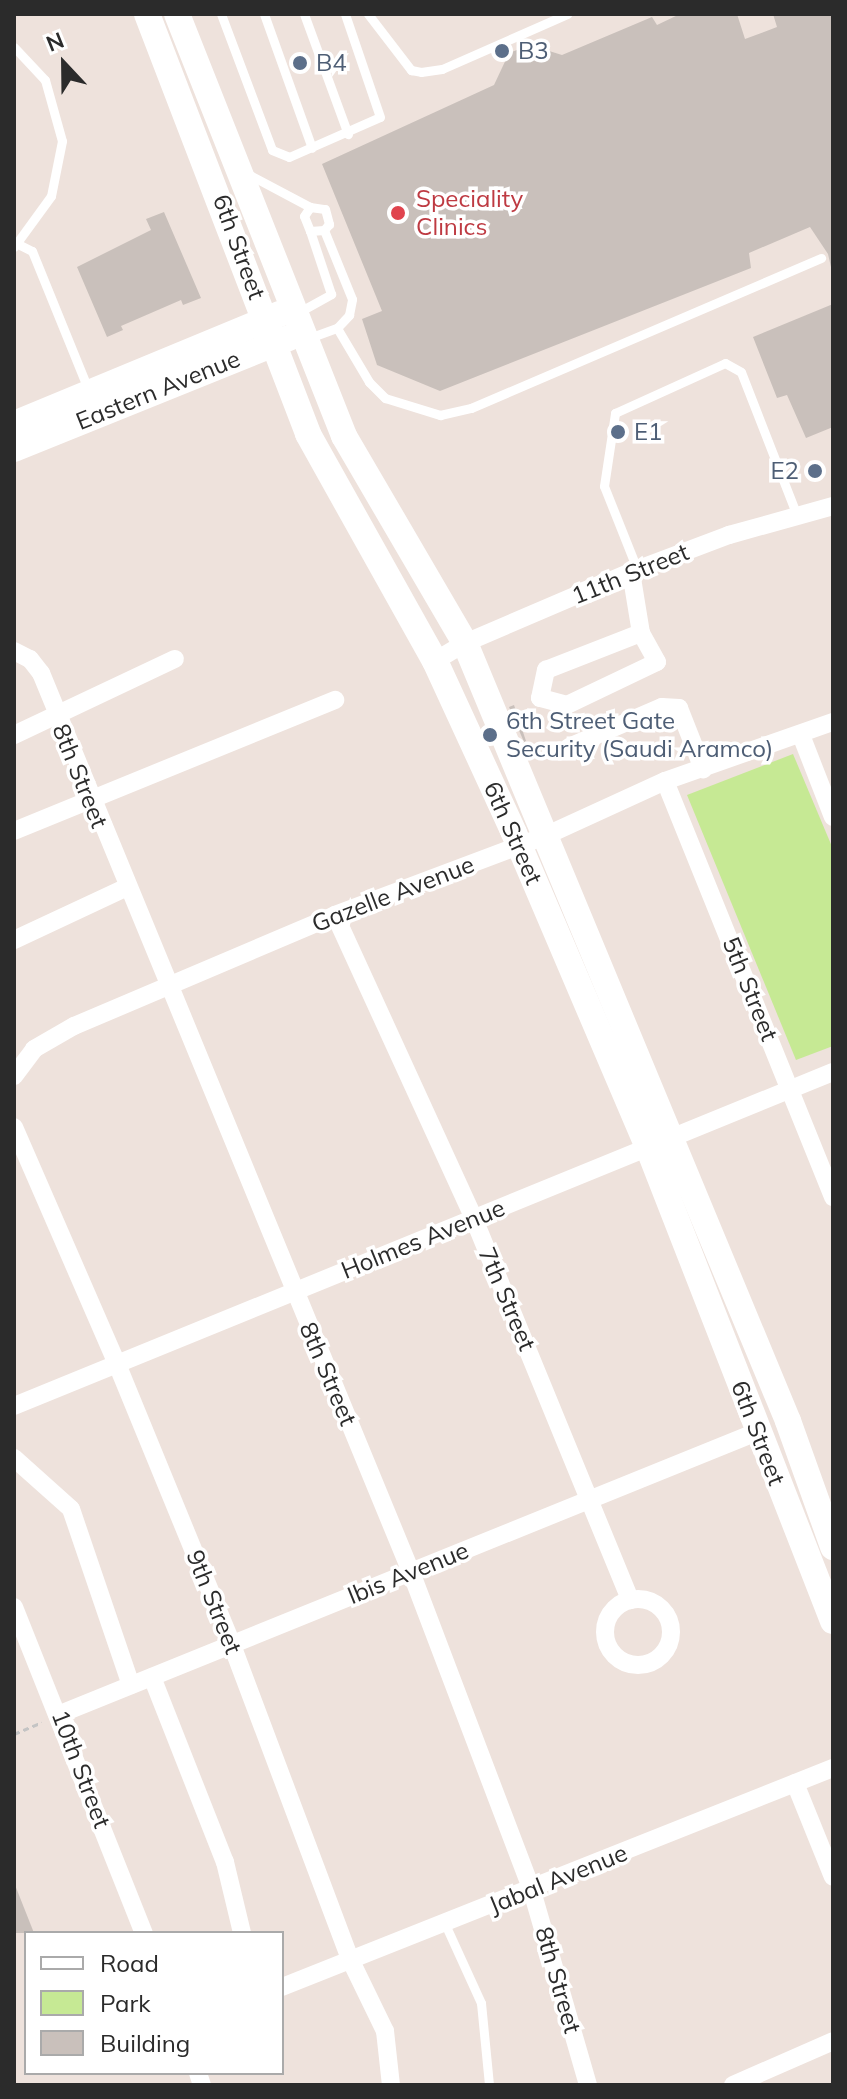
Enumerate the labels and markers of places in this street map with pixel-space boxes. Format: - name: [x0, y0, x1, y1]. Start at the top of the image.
- place label: B3: [518, 37, 549, 65]
- marker: B3: [493, 42, 511, 60]
- place label: B4: [316, 49, 347, 77]
- marker: B4: [291, 54, 309, 72]
- place label: Speciality Clinics: [416, 185, 523, 241]
- marker: Speciality Clinics: [387, 202, 409, 224]
- place label: E1: [634, 418, 663, 446]
- marker: E1: [609, 423, 627, 441]
- place label: E2: [770, 457, 799, 485]
- marker: E2: [806, 462, 824, 480]
- place label: 6th Street Gate Security (Saudi Aramco): [506, 707, 773, 763]
- marker: 6th Street Gate Security (Saudi Aramco): [481, 726, 499, 744]

